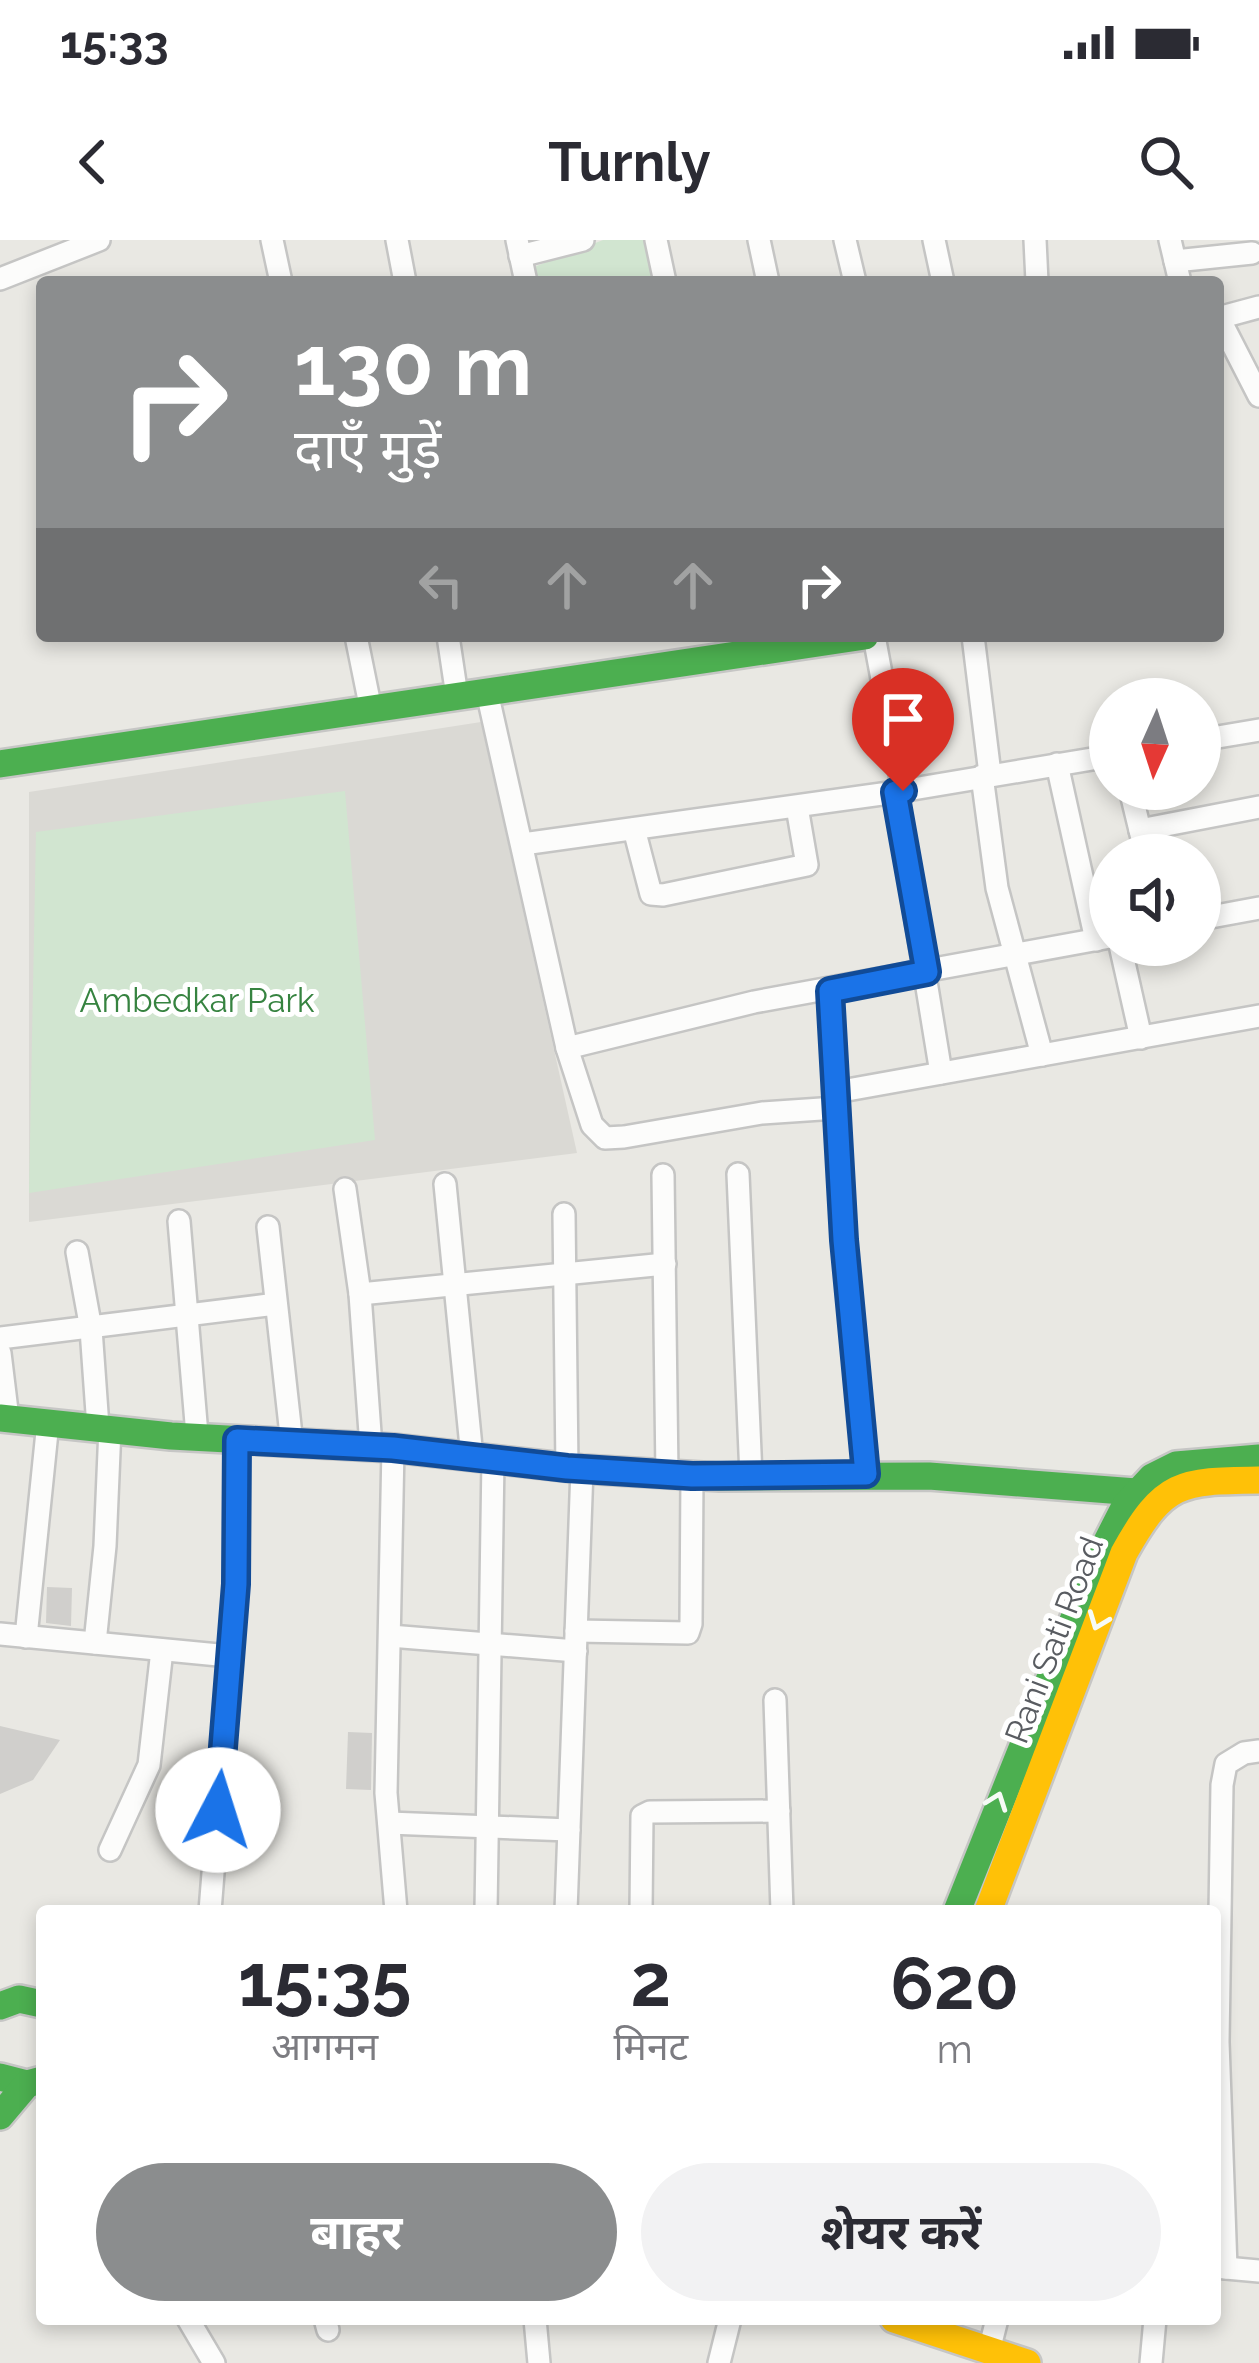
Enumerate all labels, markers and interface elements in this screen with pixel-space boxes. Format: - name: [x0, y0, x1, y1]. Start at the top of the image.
- text: 15:33: [60, 16, 169, 69]
- icon: back: [60, 129, 126, 195]
- icon: search: [1133, 129, 1199, 195]
- text: Turnly: [548, 130, 711, 194]
- text: 130 m: [294, 316, 532, 415]
- icon: right: [96, 324, 252, 480]
- text: दाएँ मुड़ें: [294, 417, 441, 481]
- icon: left: [408, 552, 474, 618]
- icon: ahead: [534, 552, 600, 618]
- icon: ahead: [660, 552, 726, 618]
- icon: right: [786, 552, 852, 618]
- pin: [852, 668, 954, 791]
- north arrow: [1089, 678, 1221, 810]
- map controls: [1089, 678, 1221, 966]
- icon: arrive: [870, 686, 936, 752]
- button: sound: [1089, 834, 1221, 966]
- park label: Ambedkar Park: [80, 981, 315, 1020]
- street label: Rani Sati Road: [997, 1531, 1111, 1749]
- one-way arrow: [1088, 1609, 1113, 1630]
- position arrow: [155, 1747, 281, 1873]
- one-way arrow: [983, 1792, 1007, 1813]
- text: 15:35: [238, 1938, 411, 2023]
- text: 2: [631, 1938, 671, 2023]
- text: 620: [890, 1941, 1019, 2026]
- text: आगमन: [271, 2023, 378, 2069]
- text: मिनट: [614, 2023, 688, 2069]
- text: m: [937, 2026, 973, 2072]
- button: बाहर: [96, 2163, 617, 2301]
- button: शेयर करें: [641, 2163, 1161, 2301]

